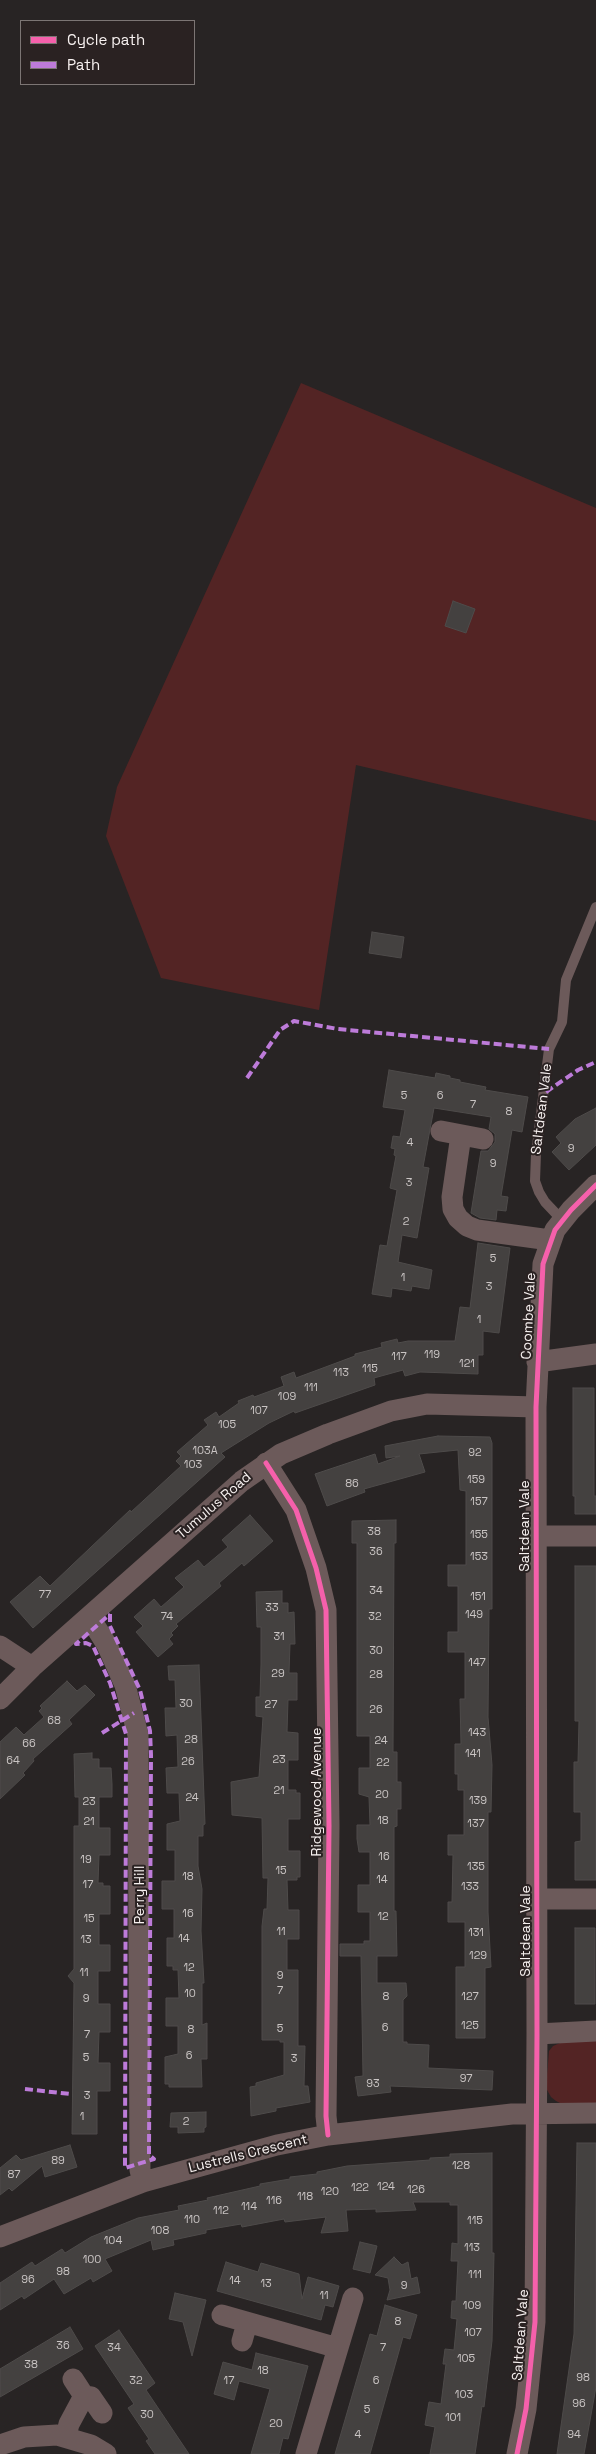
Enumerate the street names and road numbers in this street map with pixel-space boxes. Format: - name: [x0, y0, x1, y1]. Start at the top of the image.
- street label: Saltdean Vale: [528, 1062, 556, 1156]
- street label: Coombe Vale: [518, 1272, 540, 1360]
- street label: Tumulus Road: [173, 1469, 255, 1543]
- street label: Saltdean Vale: [517, 1480, 533, 1572]
- street label: Ridgewood Avenue: [309, 1728, 325, 1856]
- street label: Perry Hill: [132, 1866, 148, 1924]
- street label: Saltdean Vale: [518, 1885, 534, 1977]
- street label: Lustrells Crescent: [187, 2131, 309, 2177]
- street label: Saltdean Vale: [509, 2289, 533, 2381]

